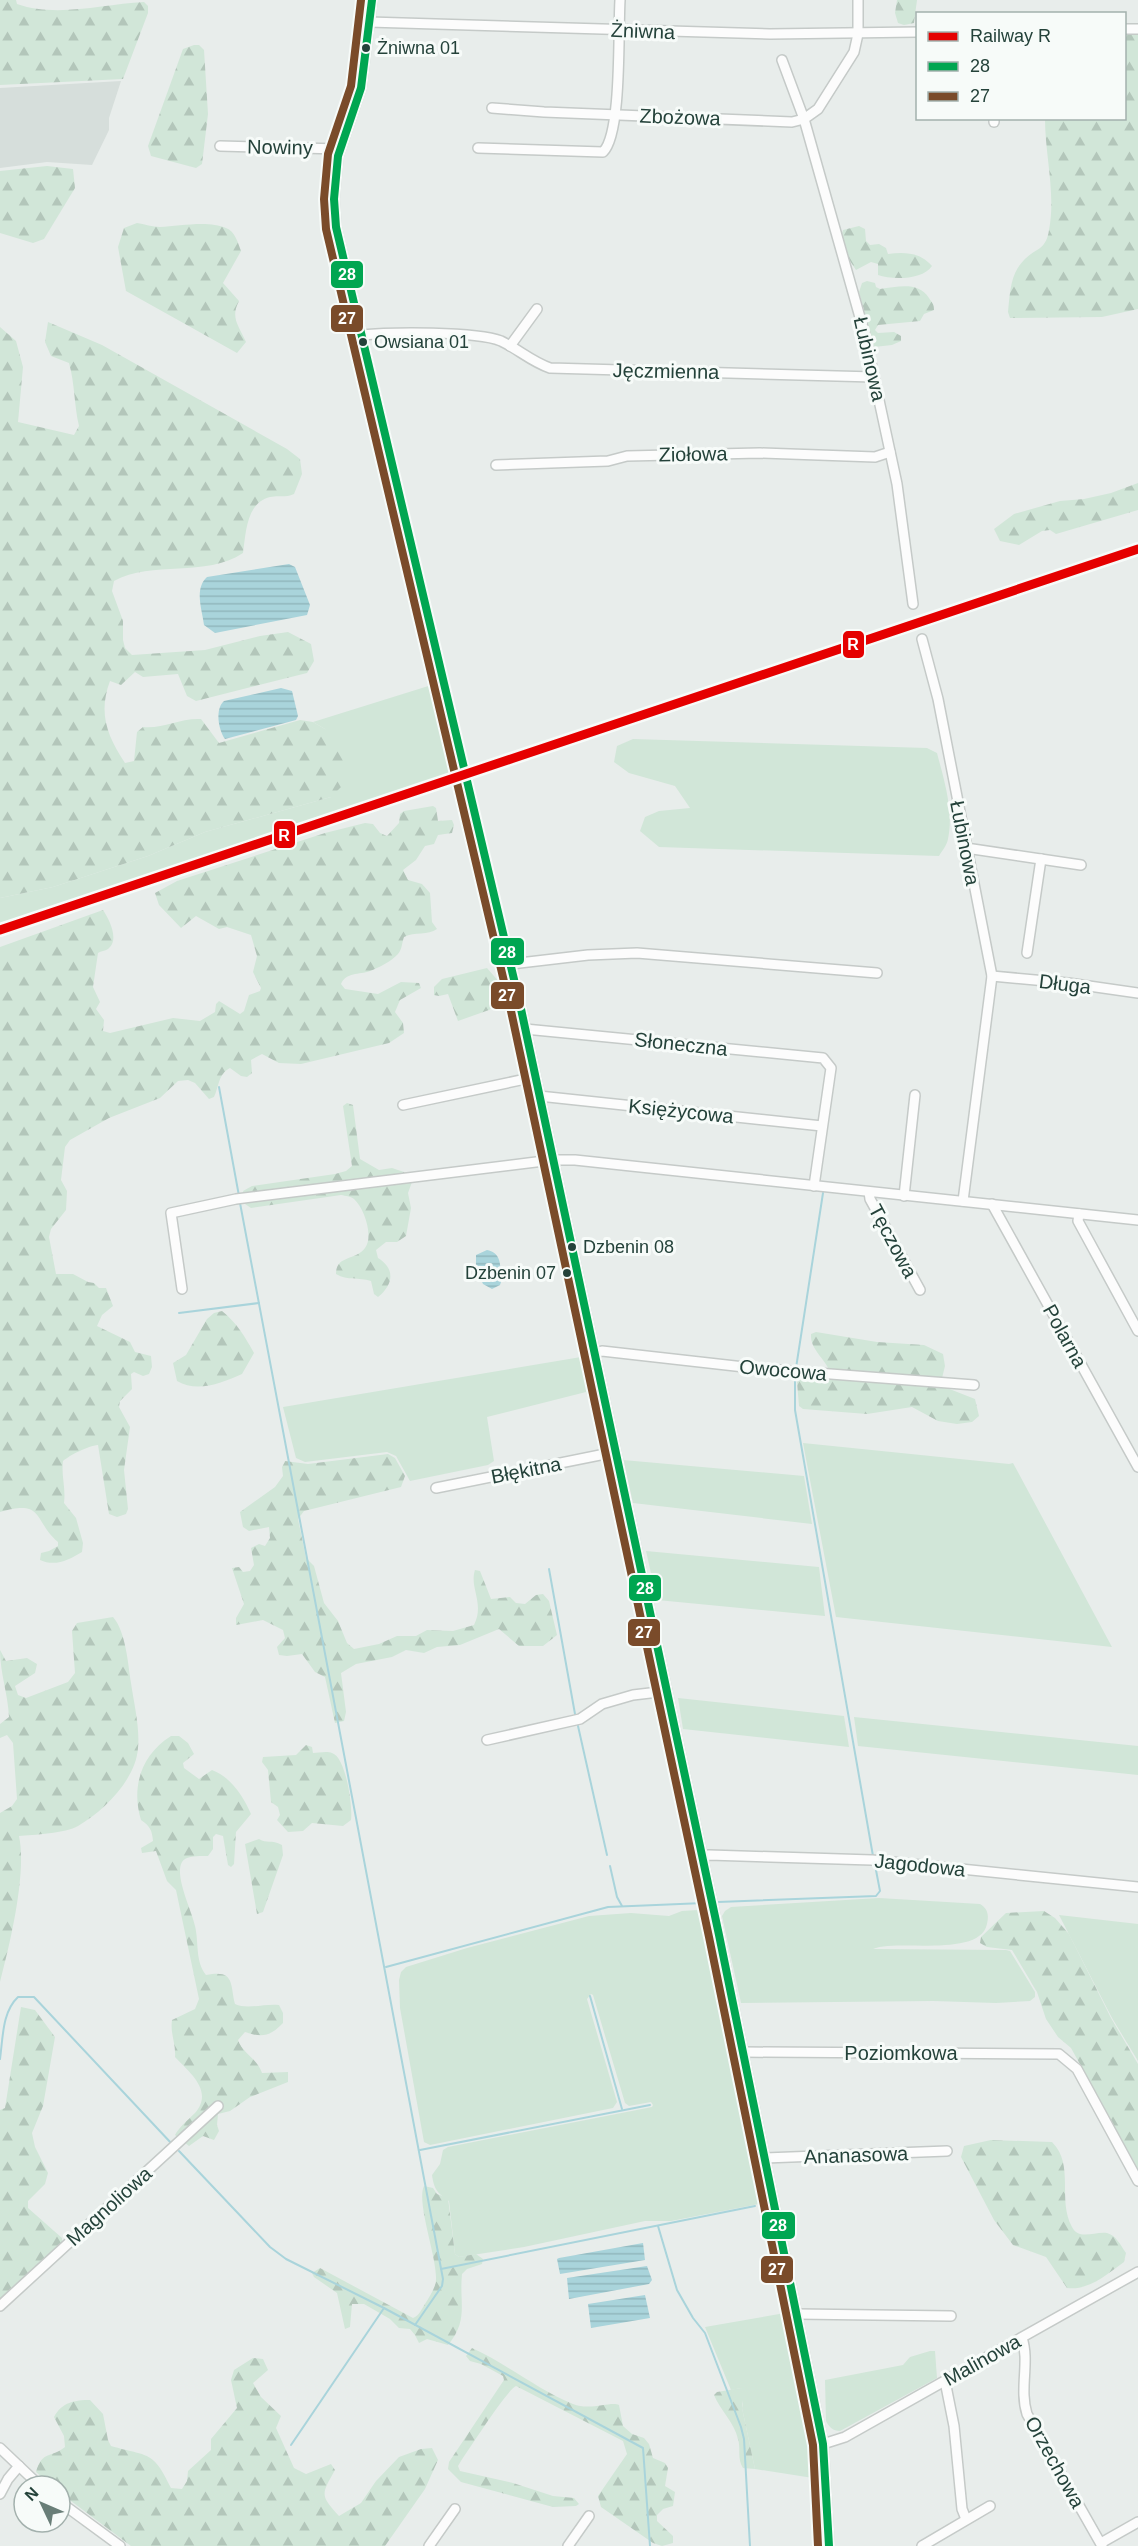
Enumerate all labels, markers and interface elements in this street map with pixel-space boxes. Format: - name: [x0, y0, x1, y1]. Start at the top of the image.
- legend: [916, 12, 1126, 120]
- street label: Żniwna: [610, 19, 676, 43]
- text: Railway R: [970, 26, 1051, 46]
- place label: Żniwna 01: [377, 38, 460, 58]
- marker: Żniwna 01: [360, 42, 372, 54]
- text: 28: [970, 56, 990, 76]
- text: 27: [970, 86, 990, 106]
- street label: Zbożowa: [639, 105, 722, 129]
- street label: Nowiny: [247, 135, 313, 159]
- line badge: 28: [330, 260, 364, 289]
- text: 28: [338, 266, 356, 283]
- line badge: 27: [330, 304, 364, 333]
- text: 27: [338, 310, 356, 327]
- street label: Łubinowa: [850, 315, 891, 404]
- place label: Owsiana 01: [374, 332, 469, 352]
- marker: Owsiana 01: [357, 336, 369, 348]
- street label: Jęczmienna: [612, 359, 720, 383]
- street label: Ziołowa: [658, 442, 729, 466]
- line badge: R: [842, 630, 865, 659]
- text: R: [847, 636, 859, 653]
- street label: Łubinowa: [946, 799, 984, 888]
- line badge: R: [273, 820, 296, 849]
- text: R: [278, 827, 290, 844]
- line badge: 28: [490, 937, 525, 966]
- text: 28: [498, 944, 516, 961]
- street label: Długa: [1038, 970, 1093, 998]
- line badge: 27: [490, 981, 525, 1010]
- text: 27: [498, 987, 516, 1004]
- street label: Słoneczna: [633, 1028, 729, 1060]
- street label: Księżycowa: [627, 1095, 736, 1128]
- street label: Tęczowa: [865, 1201, 922, 1282]
- place label: Dzbenin 08: [583, 1237, 674, 1257]
- marker: Dzbenin 08: [566, 1241, 578, 1253]
- place label: Dzbenin 07: [465, 1263, 556, 1283]
- marker: Dzbenin 07: [561, 1267, 573, 1279]
- street label: Polarna: [1039, 1301, 1092, 1372]
- street label: Owocowa: [738, 1355, 829, 1385]
- street label: Błękitna: [489, 1452, 564, 1488]
- line badge: 28: [628, 1574, 662, 1602]
- text: 28: [636, 1580, 654, 1597]
- line badge: 27: [627, 1618, 661, 1647]
- text: 27: [635, 1624, 653, 1641]
- street label: Jagodowa: [874, 1849, 967, 1881]
- street label: Poziomkowa: [844, 2042, 959, 2064]
- street label: Ananasowa: [803, 2142, 909, 2168]
- street label: Magnoliowa: [62, 2162, 157, 2250]
- line badge: 28: [761, 2211, 796, 2240]
- text: 28: [769, 2217, 787, 2234]
- line badge: 27: [760, 2255, 794, 2284]
- text: 27: [768, 2261, 786, 2278]
- street label: Malinowa: [940, 2329, 1025, 2390]
- street label: Orzechowa: [1021, 2412, 1090, 2512]
- north arrow: [12, 2474, 72, 2534]
- text: N: [21, 2484, 42, 2504]

